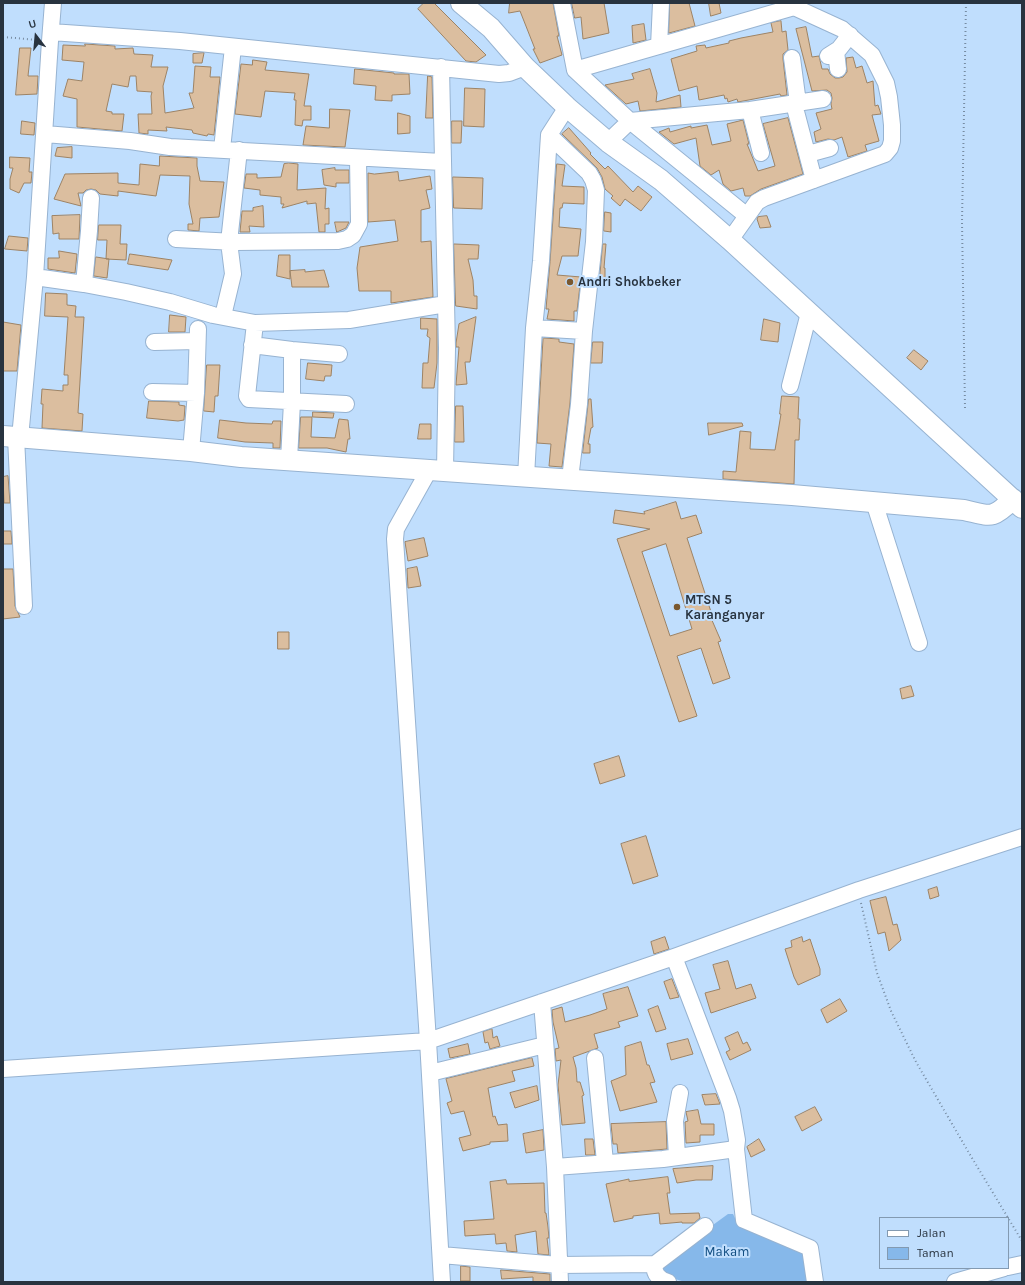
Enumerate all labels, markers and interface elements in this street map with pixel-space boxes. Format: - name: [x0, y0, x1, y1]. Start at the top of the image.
- north arrow: [16, 16, 56, 56]
- text: U: [27, 17, 38, 31]
- place label: Andri Shokbeker: [578, 274, 681, 290]
- marker: Andri Shokbeker: [565, 277, 575, 287]
- place label: MTSN 5 Karanganyar: [685, 592, 764, 623]
- marker: MTSN 5 Karanganyar: [672, 602, 682, 612]
- legend: [879, 1217, 1009, 1269]
- text: Jalan: [917, 1226, 946, 1240]
- park label: Makam: [705, 1244, 749, 1260]
- text: Taman: [917, 1246, 954, 1260]

